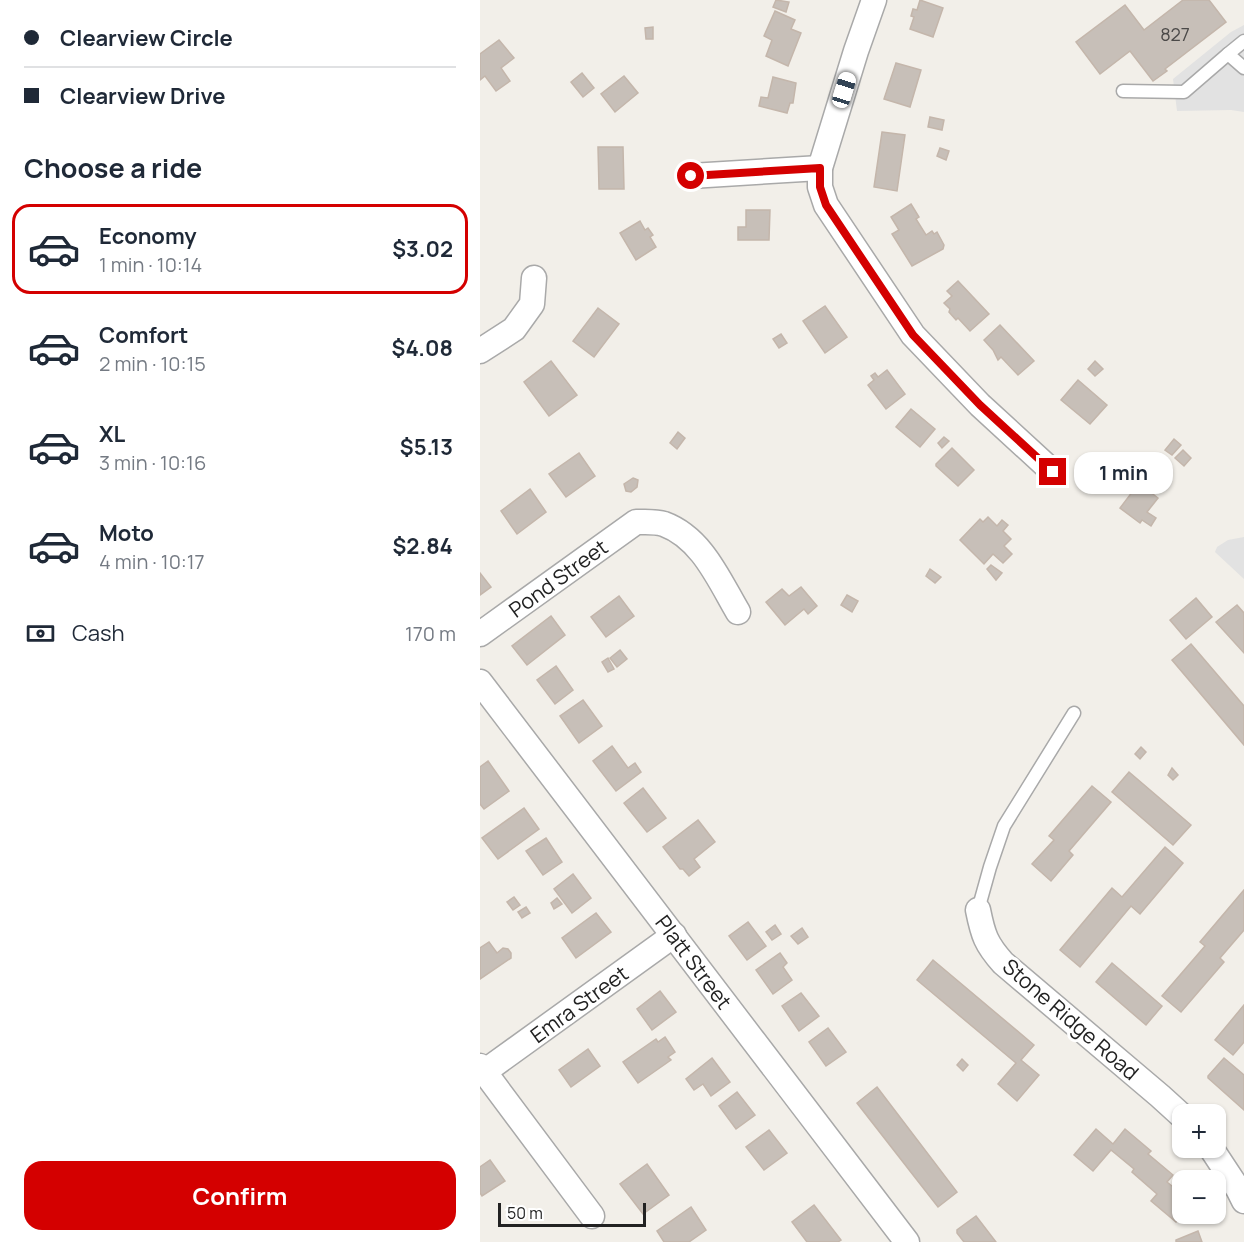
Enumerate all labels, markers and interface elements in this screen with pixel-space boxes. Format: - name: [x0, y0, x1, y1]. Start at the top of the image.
- house number: 827: [1160, 22, 1190, 46]
- text: Clearview Circle: [60, 23, 233, 53]
- car: [830, 70, 858, 110]
- text: Clearview Drive: [60, 81, 225, 111]
- text: Choose a ride: [24, 149, 202, 186]
- route start: [677, 162, 704, 189]
- text: Economy: [99, 221, 197, 251]
- icon: car: [27, 222, 81, 276]
- text: $3.02: [392, 234, 453, 264]
- text: 1 min · 10:14: [99, 251, 202, 278]
- text: Comfort: [99, 320, 188, 350]
- icon: car: [27, 321, 81, 375]
- text: $4.08: [392, 333, 453, 363]
- text: 2 min · 10:15: [99, 350, 206, 377]
- text: XL: [99, 419, 125, 449]
- icon: car: [27, 420, 81, 474]
- text: $5.13: [400, 432, 453, 462]
- text: 3 min · 10:16: [99, 449, 206, 476]
- callout: 1 min: [1074, 451, 1173, 493]
- route end: [1039, 458, 1066, 485]
- text: 1 min: [1099, 459, 1148, 486]
- text: Moto: [99, 518, 154, 548]
- icon: car: [27, 519, 81, 573]
- text: $2.84: [393, 531, 453, 561]
- street label: Pond Street: [503, 533, 613, 623]
- text: 4 min · 10:17: [99, 548, 205, 575]
- icon: cash: [24, 617, 57, 650]
- text: Cash: [72, 618, 125, 648]
- text: 170 m: [405, 620, 456, 647]
- street label: Platt Street: [650, 909, 738, 1015]
- street label: Stone Ridge Road: [997, 952, 1145, 1086]
- street label: Emra Street: [524, 959, 634, 1049]
- map controls: [1172, 1104, 1226, 1224]
- button: +: [1172, 1104, 1226, 1158]
- button: Confirm: [24, 1161, 456, 1230]
- button: −: [1172, 1170, 1226, 1224]
- scale bar: [498, 1200, 646, 1228]
- text: 50 m: [507, 1202, 543, 1224]

